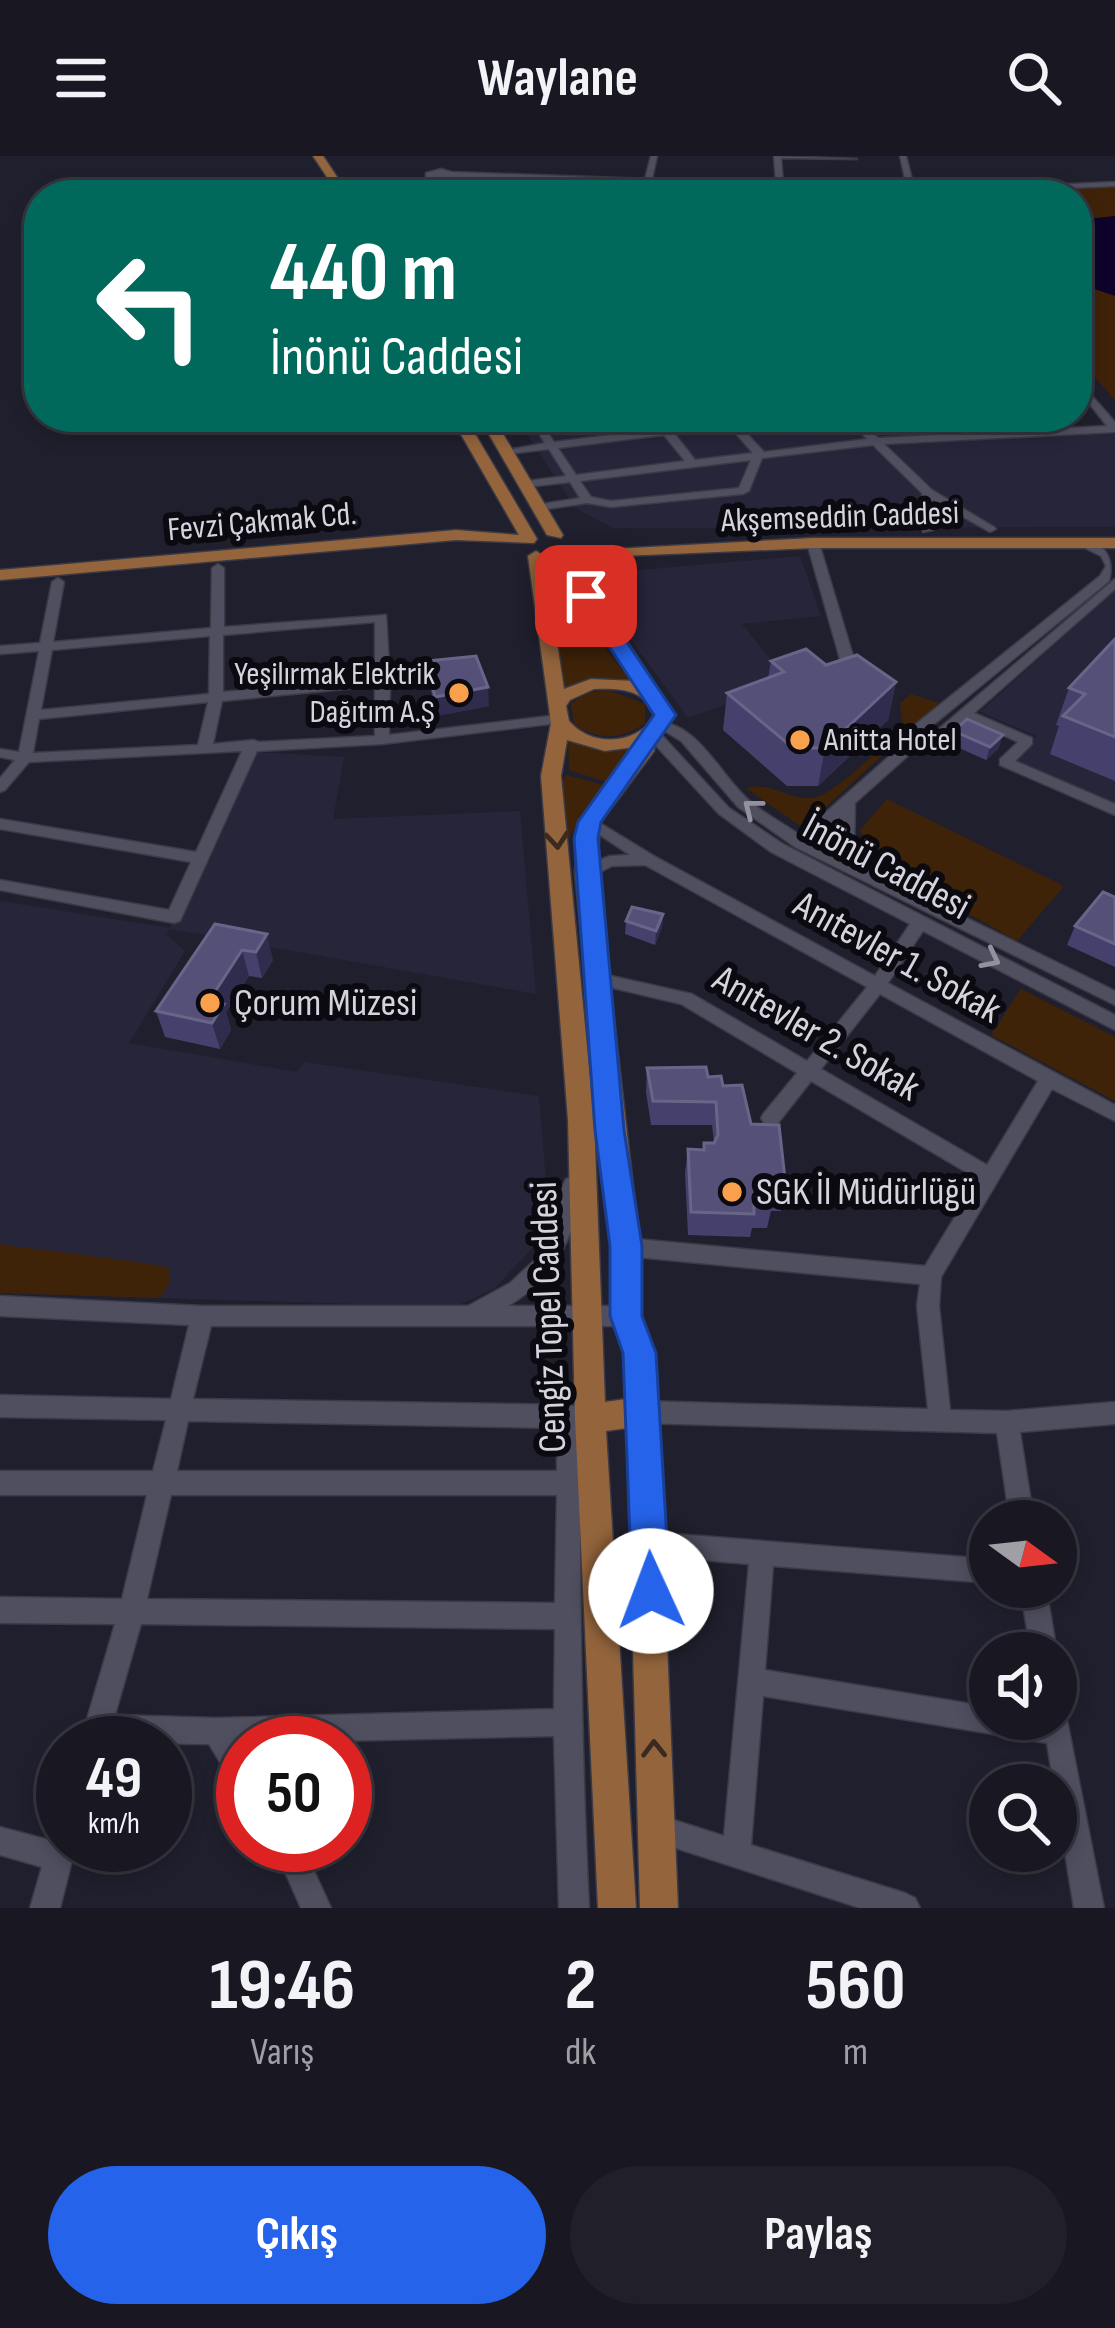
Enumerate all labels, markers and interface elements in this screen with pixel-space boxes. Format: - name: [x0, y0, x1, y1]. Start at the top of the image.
- icon: menu: [48, 45, 114, 111]
- icon: search: [1001, 45, 1067, 111]
- text: Waylane: [477, 46, 638, 111]
- text: 440 m: [270, 223, 457, 324]
- icon: left: [72, 228, 228, 384]
- text: İnönü Caddesi: [270, 325, 523, 390]
- street label: Akşemseddin Caddesi: [719, 493, 960, 541]
- street label: Fevzi Çakmak Cd.: [166, 494, 358, 550]
- pin: [535, 545, 637, 647]
- icon: arrive: [553, 563, 619, 629]
- place label: Yeşilırmak Elektrik Dağıtım A.Ş: [234, 654, 435, 732]
- marker: Yeşilırmak Elektrik Dağıtım A.Ş: [446, 680, 472, 706]
- place label: Anitta Hotel: [823, 720, 957, 760]
- marker: Anitta Hotel: [787, 727, 813, 753]
- one-way arrow: [743, 801, 765, 822]
- street label: İnönü Caddesi: [794, 803, 978, 931]
- one-way arrow: [543, 831, 569, 850]
- street label: Anıtevler 1. Sokak: [784, 881, 1009, 1034]
- one-way arrow: [978, 944, 1000, 967]
- street label: Anıtevler 2. Sokak: [703, 955, 928, 1112]
- place label: Çorum Müzesi: [234, 980, 417, 1027]
- marker: Çorum Müzesi: [197, 990, 223, 1016]
- place label: SGK İl Müdürlüğü: [756, 1169, 976, 1216]
- marker: SGK İl Müdürlüğü: [719, 1179, 745, 1205]
- street label: Cengiz Topel Caddesi: [521, 1181, 577, 1453]
- north arrow: [969, 1500, 1077, 1608]
- map controls: [969, 1500, 1077, 1872]
- position arrow: [588, 1528, 714, 1654]
- button: sound: [969, 1632, 1077, 1740]
- speed limit sign: 50: [216, 1716, 372, 1872]
- one-way arrow: [641, 1739, 667, 1758]
- text: 49: [86, 1743, 142, 1815]
- button: search: [969, 1764, 1077, 1872]
- text: km/h: [88, 1806, 140, 1842]
- text: 19:46: [209, 1943, 355, 2030]
- text: 2: [565, 1943, 596, 2030]
- text: 560: [806, 1943, 906, 2030]
- text: Varış: [250, 2029, 314, 2076]
- text: dk: [565, 2029, 596, 2076]
- text: m: [843, 2029, 868, 2076]
- button: Çıkış: [48, 2166, 546, 2304]
- button: Paylaş: [570, 2166, 1067, 2304]

